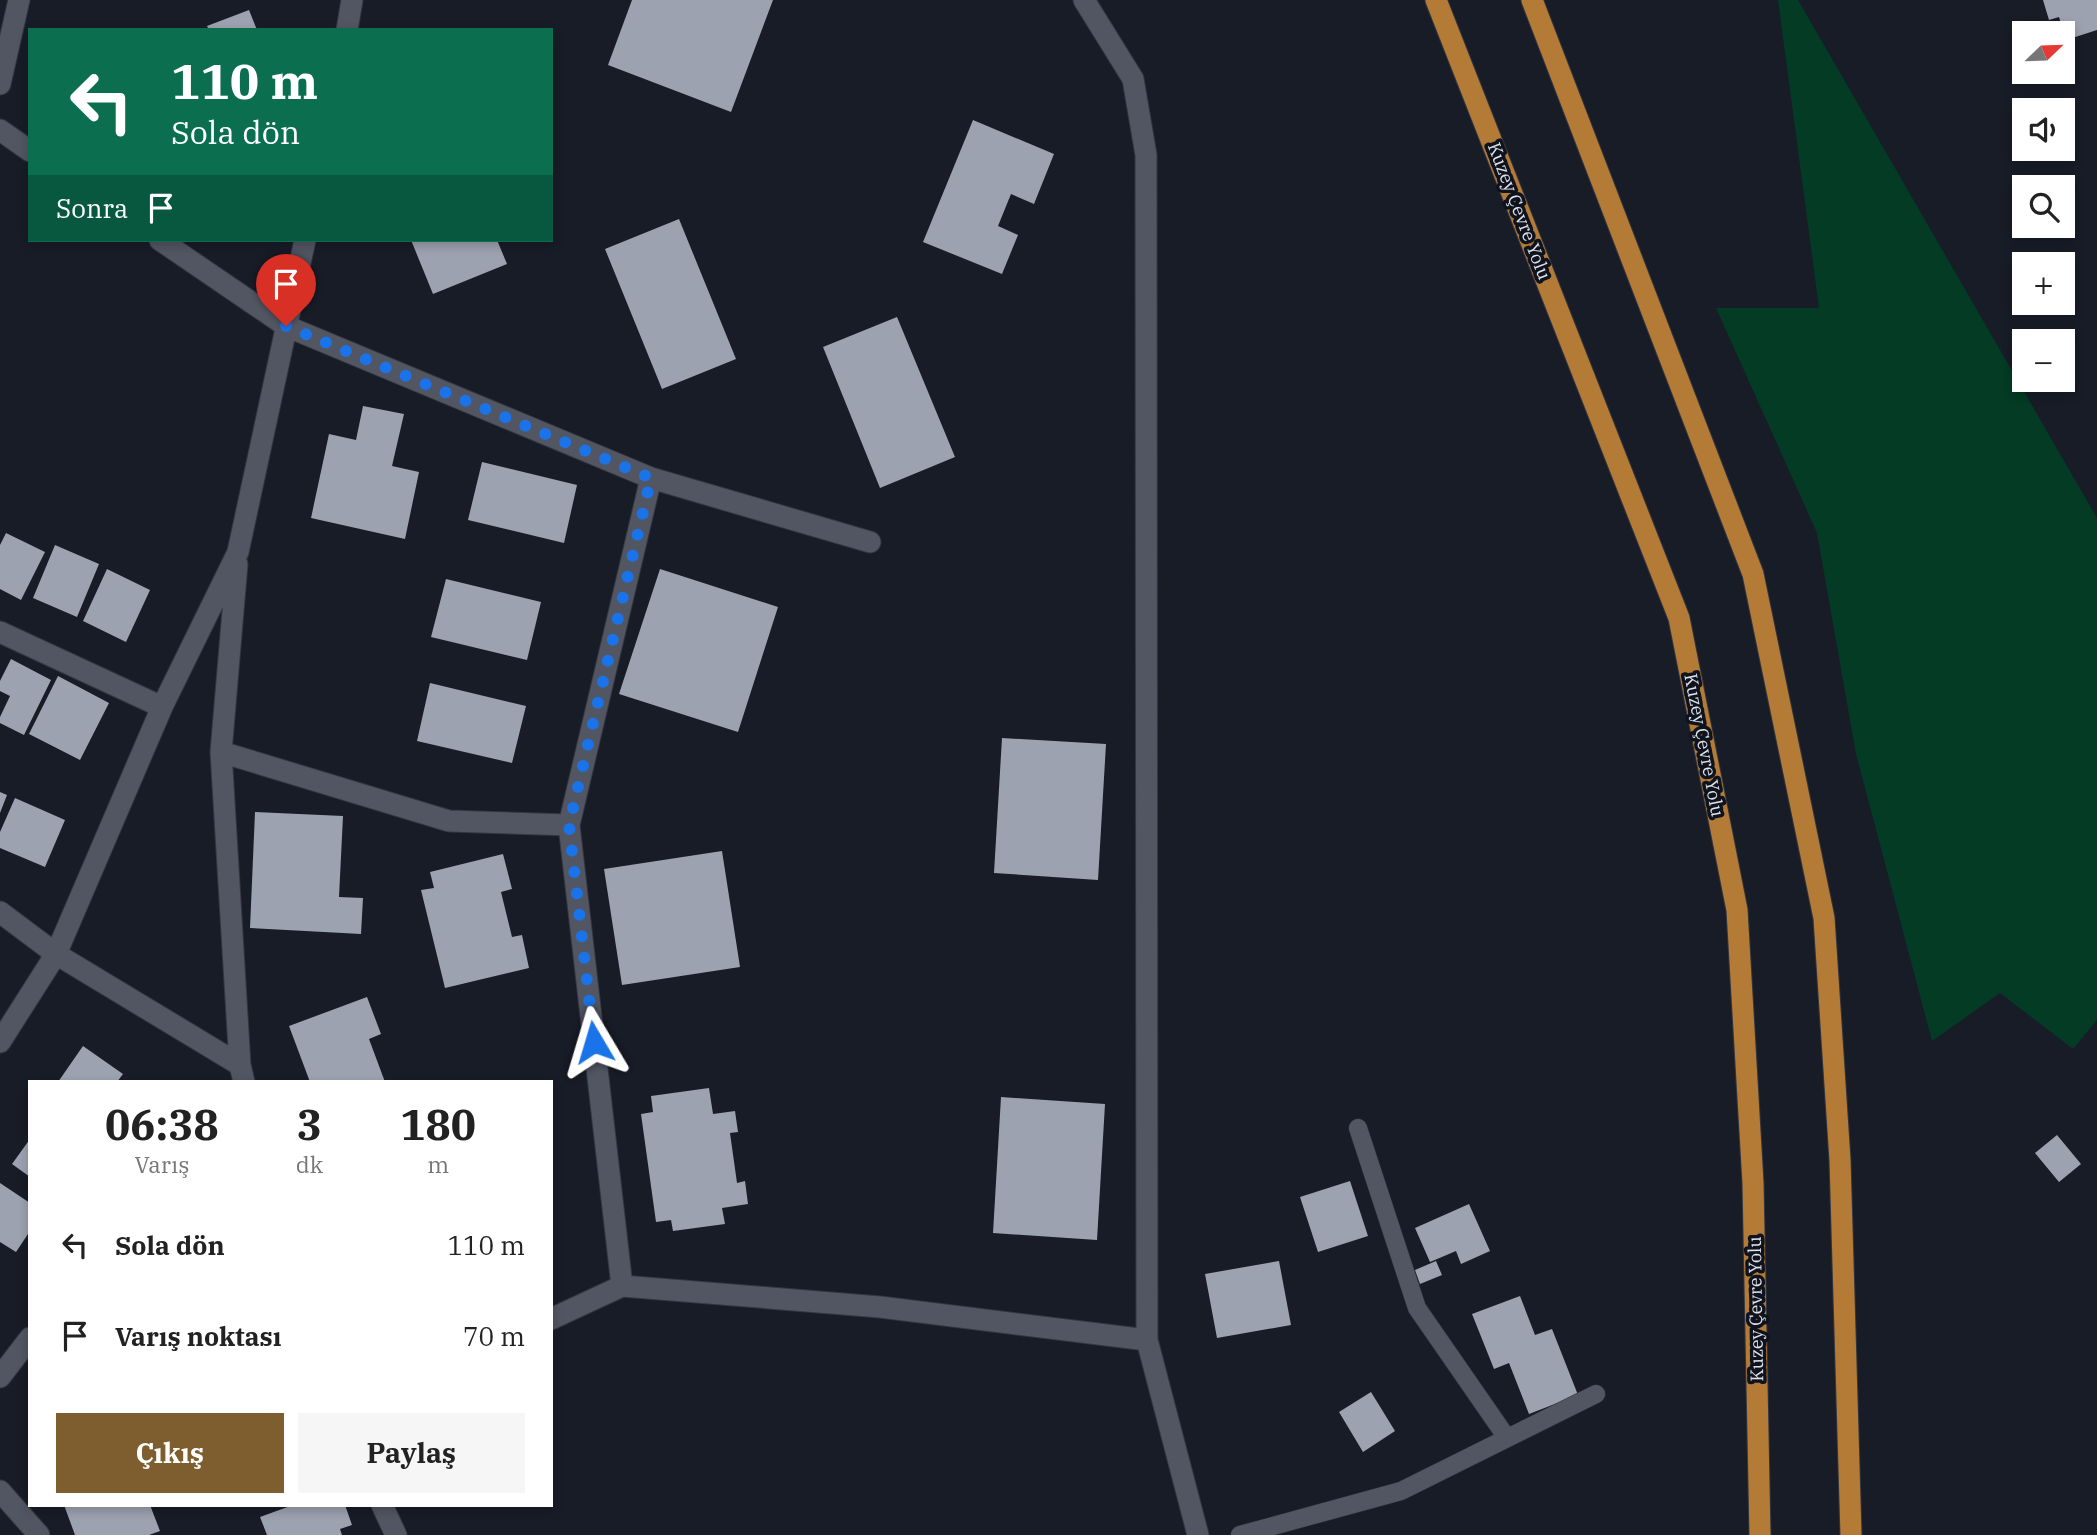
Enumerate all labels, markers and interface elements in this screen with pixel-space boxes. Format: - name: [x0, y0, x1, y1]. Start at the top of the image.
- north arrow: [2012, 21, 2076, 84]
- map controls: [2012, 21, 2075, 392]
- text: 110 m: [171, 49, 318, 112]
- icon: left: [56, 56, 147, 147]
- button: sound: [2012, 98, 2075, 161]
- text: Sola dön: [171, 111, 300, 153]
- street label: Kuzey Çevre Yolu: [1483, 139, 1556, 283]
- button: search: [2012, 175, 2075, 238]
- icon: arrive: [142, 189, 180, 227]
- text: Sonra: [56, 191, 128, 225]
- button: +: [2012, 252, 2075, 315]
- pin: [256, 254, 316, 326]
- icon: arrive: [267, 265, 305, 303]
- button: −: [2012, 329, 2075, 392]
- street label: Kuzey Çevre Yolu: [1679, 671, 1730, 818]
- position arrow: [557, 1005, 631, 1079]
- text: 06:38: [105, 1097, 219, 1152]
- text: 3: [297, 1097, 322, 1152]
- text: 180: [400, 1097, 476, 1152]
- text: Varış: [134, 1149, 189, 1179]
- text: dk: [296, 1149, 323, 1179]
- text: m: [427, 1149, 449, 1179]
- icon: left: [56, 1226, 94, 1264]
- text: Sola dön: [115, 1228, 225, 1262]
- text: 110 m: [447, 1228, 525, 1262]
- street label: Kuzey Çevre Yolu: [1743, 1236, 1768, 1382]
- icon: arrive: [56, 1317, 94, 1355]
- text: Varış noktası: [115, 1319, 281, 1353]
- text: 70 m: [463, 1319, 525, 1353]
- button: Çıkış: [56, 1413, 284, 1493]
- button: Paylaş: [298, 1413, 525, 1493]

